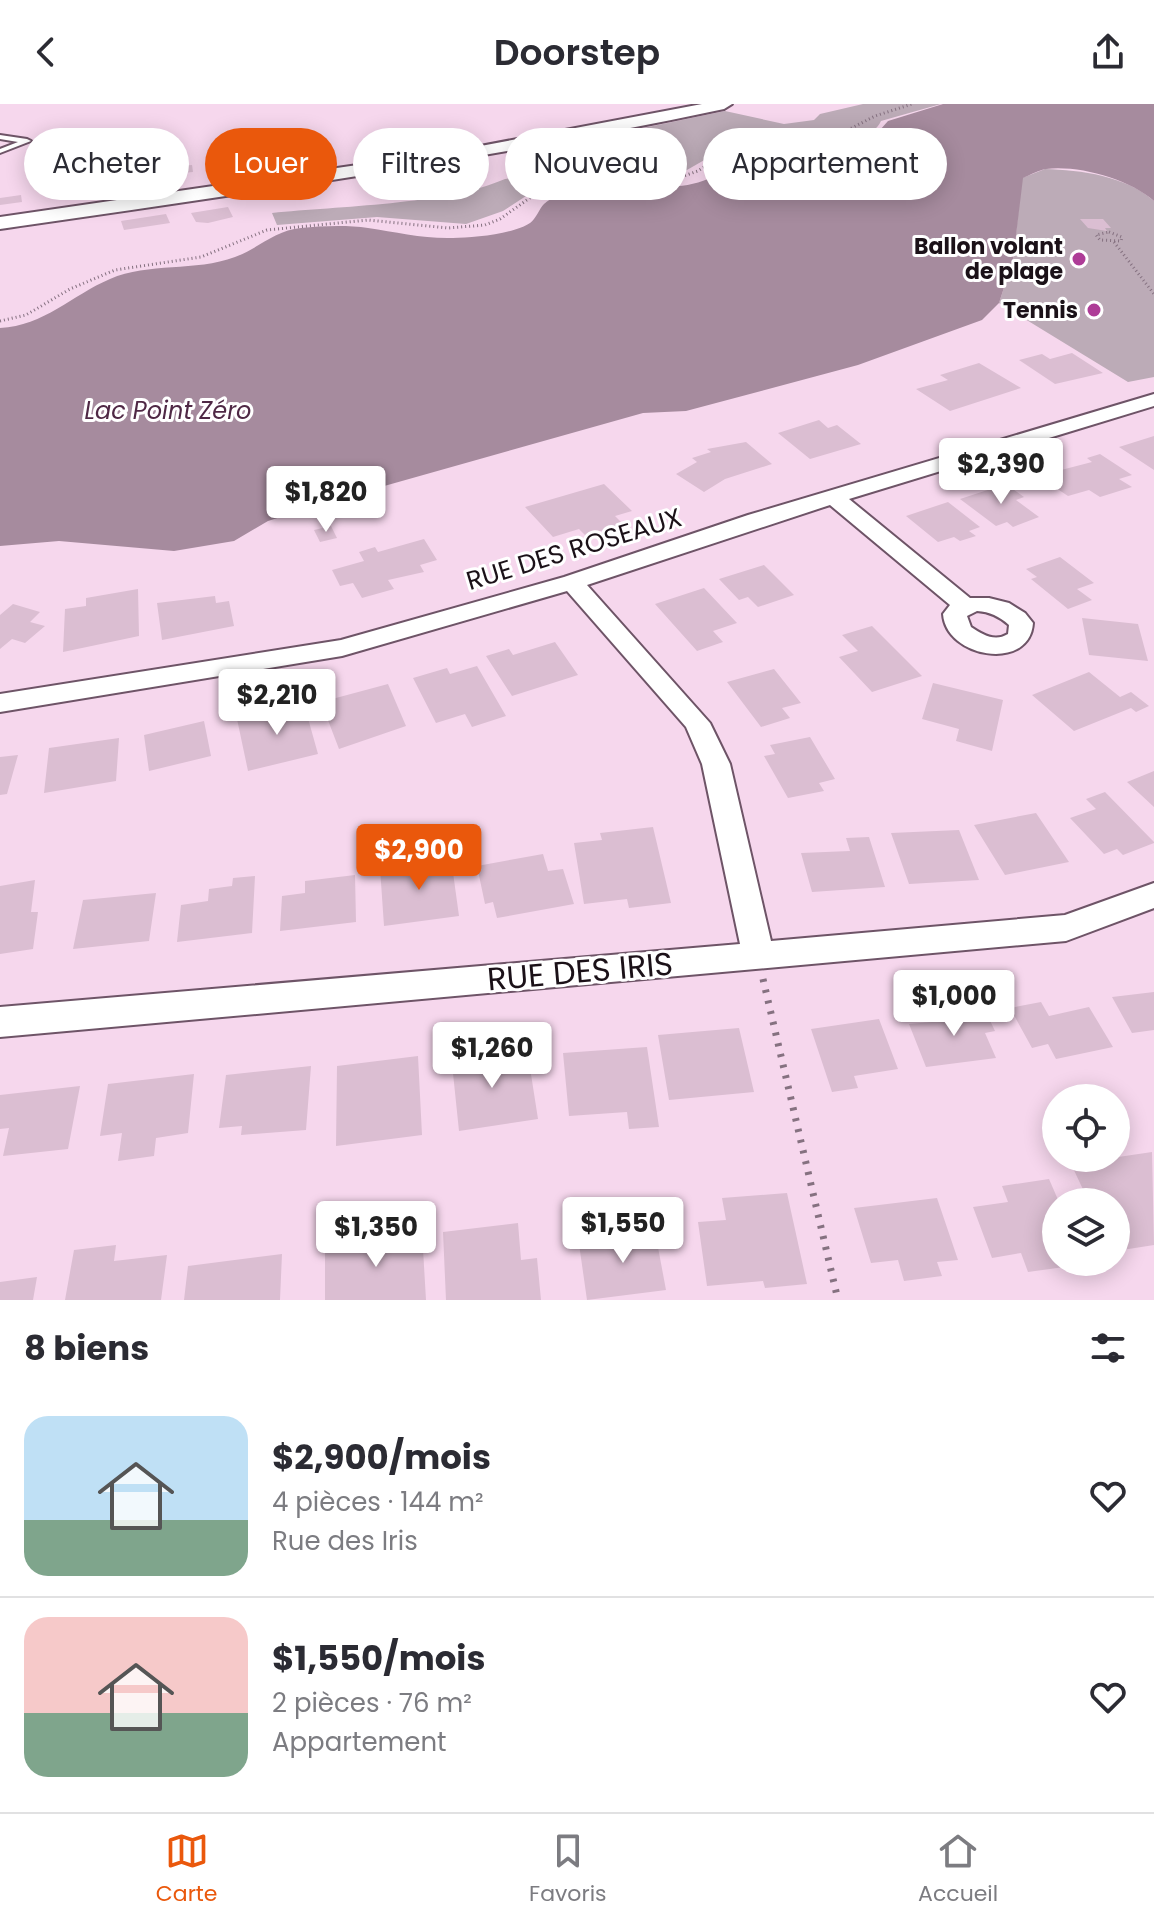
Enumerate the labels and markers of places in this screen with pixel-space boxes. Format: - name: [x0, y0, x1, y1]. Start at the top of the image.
- place label: Ballon volant de plage: [914, 231, 1063, 287]
- marker: Ballon volant de plage: [1070, 250, 1088, 268]
- place label: Tennis: [1003, 295, 1078, 326]
- marker: Tennis: [1085, 301, 1103, 319]
- pin: $2,390: [936, 438, 1066, 506]
- pin: $1,820: [261, 466, 391, 534]
- pin: $2,210: [212, 669, 342, 737]
- pin: $2,900: [354, 824, 484, 892]
- pin: $1,000: [889, 970, 1019, 1038]
- pin: $1,260: [427, 1022, 557, 1090]
- pin: $1,550: [558, 1197, 688, 1265]
- pin: $1,350: [311, 1201, 441, 1269]

